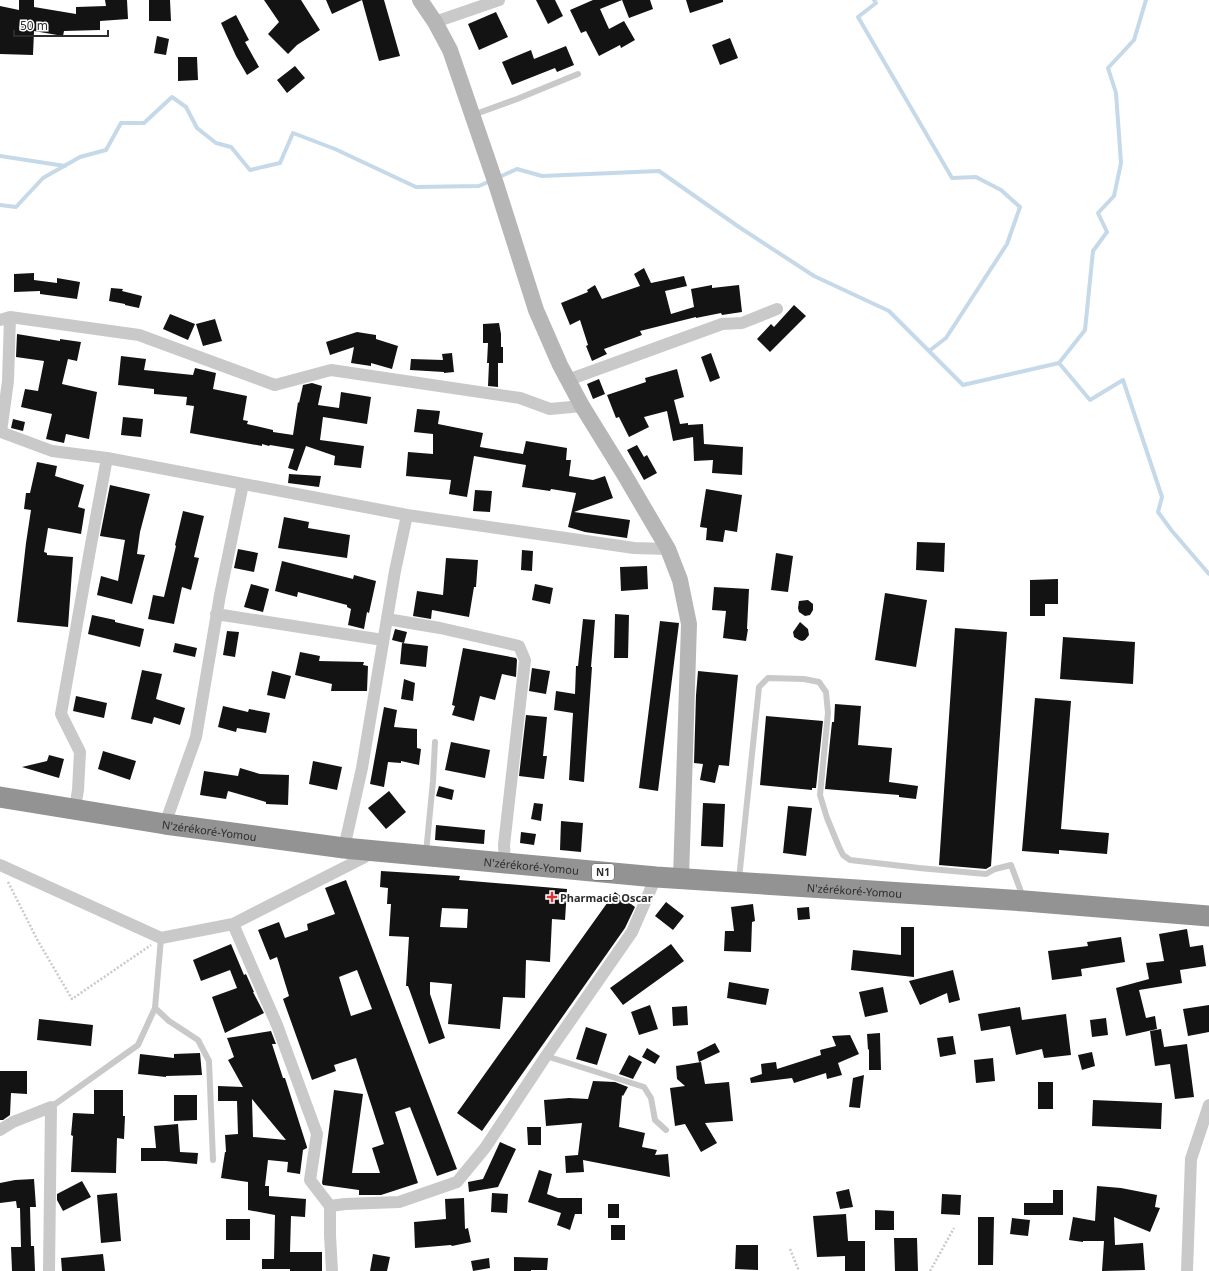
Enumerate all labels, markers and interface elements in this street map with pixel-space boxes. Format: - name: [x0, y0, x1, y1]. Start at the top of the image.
- scale bar: [14, 12, 108, 38]
- text: 50 m: [20, 17, 48, 34]
- street label: N'zérékoré-Yomou: [161, 816, 258, 844]
- street label: N'zérékoré-Yomou: [483, 854, 580, 877]
- road number: N1: [592, 864, 614, 880]
- street label: N'zérékoré-Yomou: [806, 879, 903, 900]
- place label: Pharmacie Oscar: [560, 890, 653, 905]
- marker: Pharmacie Oscar: [547, 892, 557, 902]

